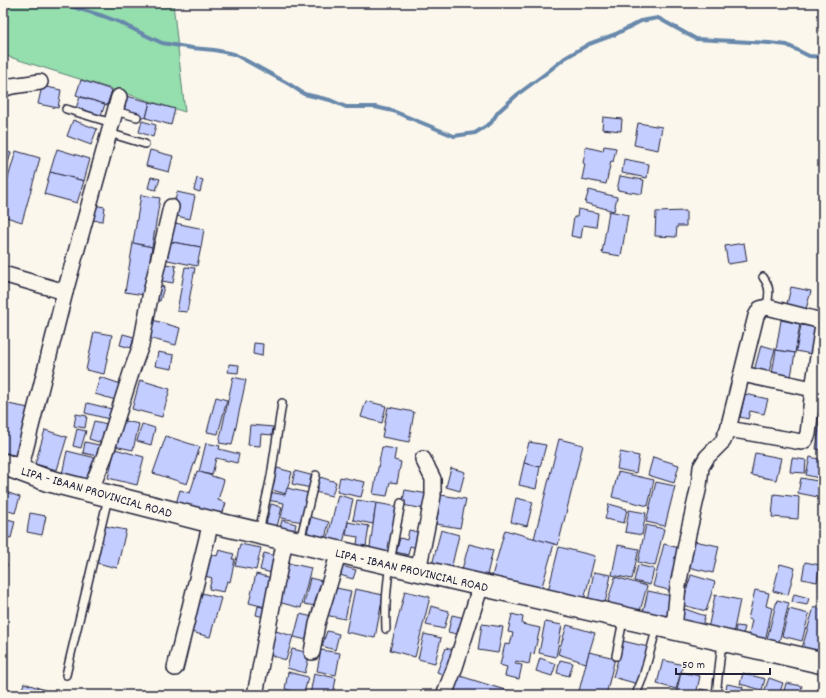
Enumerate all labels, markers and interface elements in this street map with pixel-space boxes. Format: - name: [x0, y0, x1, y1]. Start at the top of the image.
- street label: LIPA - IBAAN PROVINCIAL ROAD: [19, 463, 174, 524]
- street label: LIPA - IBAAN PROVINCIAL ROAD: [333, 545, 490, 598]
- scale bar: [676, 650, 770, 676]
- text: 50 m: [682, 657, 705, 674]

